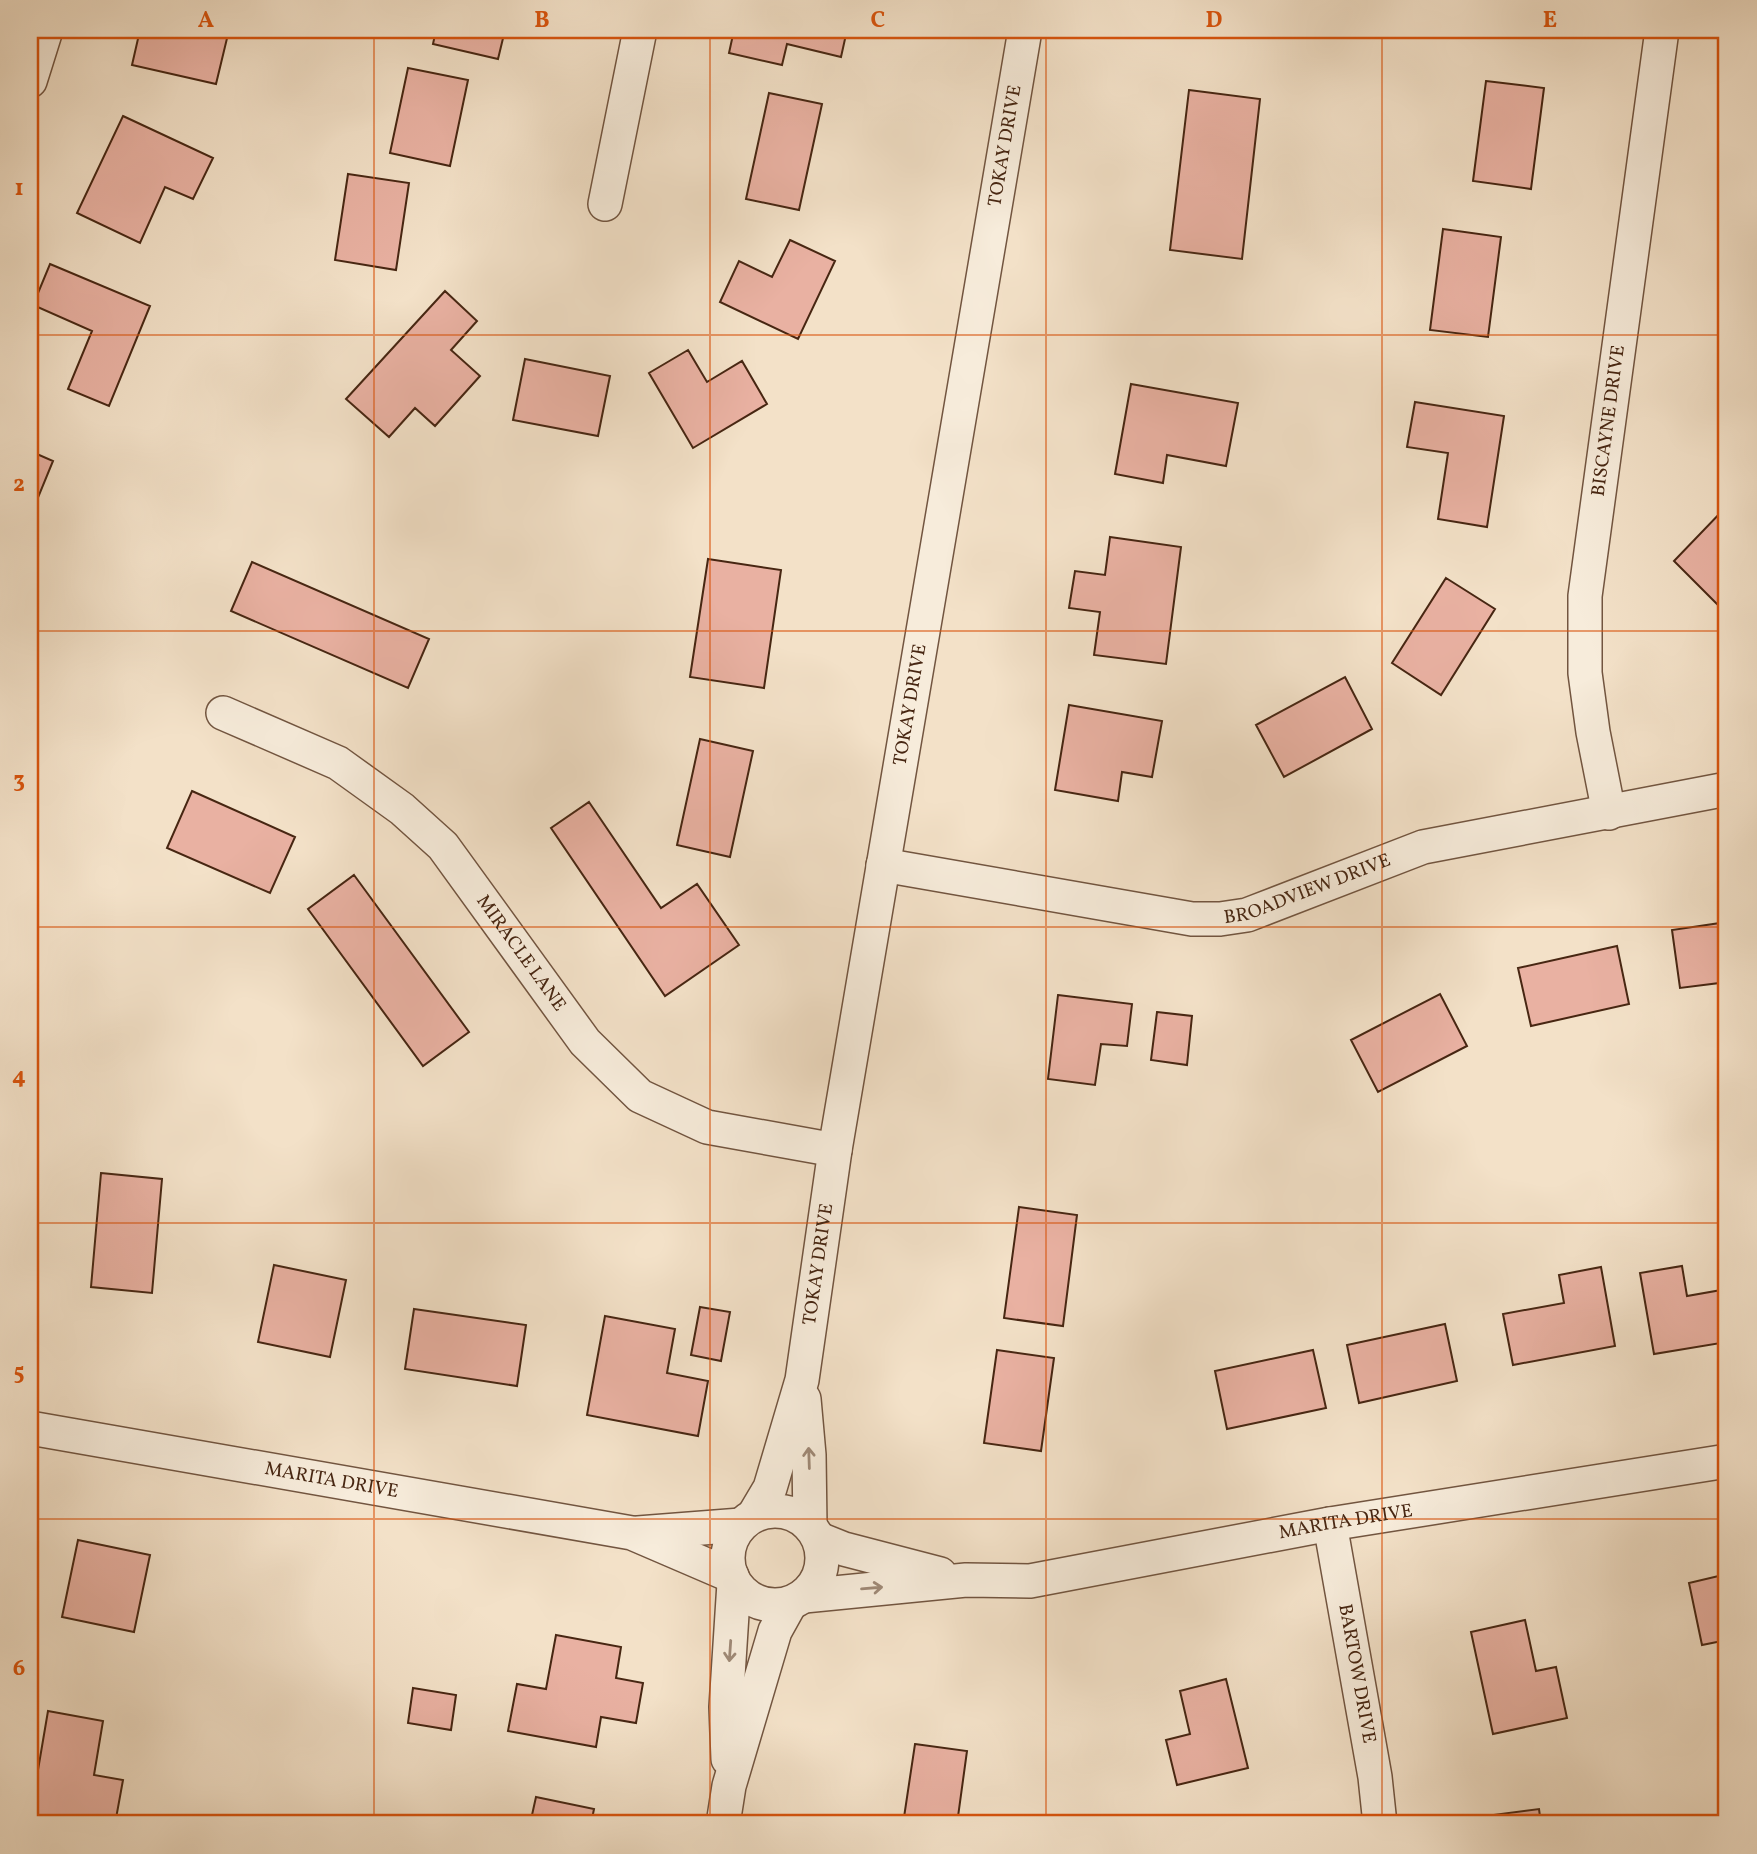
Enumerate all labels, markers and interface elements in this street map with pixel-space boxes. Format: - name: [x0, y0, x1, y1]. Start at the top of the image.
- text: A: [198, 5, 214, 37]
- text: B: [534, 5, 550, 37]
- text: C: [871, 5, 885, 37]
- text: D: [1206, 5, 1223, 37]
- text: E: [1543, 5, 1557, 37]
- street label: TOKAY DRIVE: [982, 83, 1028, 208]
- text: 1: [14, 173, 24, 205]
- street label: BISCAYNE DRIVE: [1586, 343, 1632, 498]
- text: 2: [13, 469, 25, 501]
- street label: TOKAY DRIVE: [887, 642, 934, 767]
- text: 3: [13, 765, 25, 797]
- street label: BROADVIEW DRIVE: [1222, 848, 1395, 931]
- street label: MIRACLE LANE: [470, 890, 572, 1017]
- text: 4: [12, 1061, 26, 1093]
- street label: TOKAY DRIVE: [797, 1202, 840, 1327]
- text: 5: [13, 1357, 25, 1389]
- one-way arrow: [802, 1446, 815, 1469]
- street label: MARITA DRIVE: [263, 1456, 400, 1505]
- street label: MARITA DRIVE: [1277, 1498, 1415, 1546]
- one-way arrow: [860, 1581, 883, 1594]
- street label: BARTOW DRIVE: [1331, 1602, 1382, 1746]
- one-way arrow: [723, 1639, 736, 1661]
- text: 6: [13, 1653, 25, 1685]

